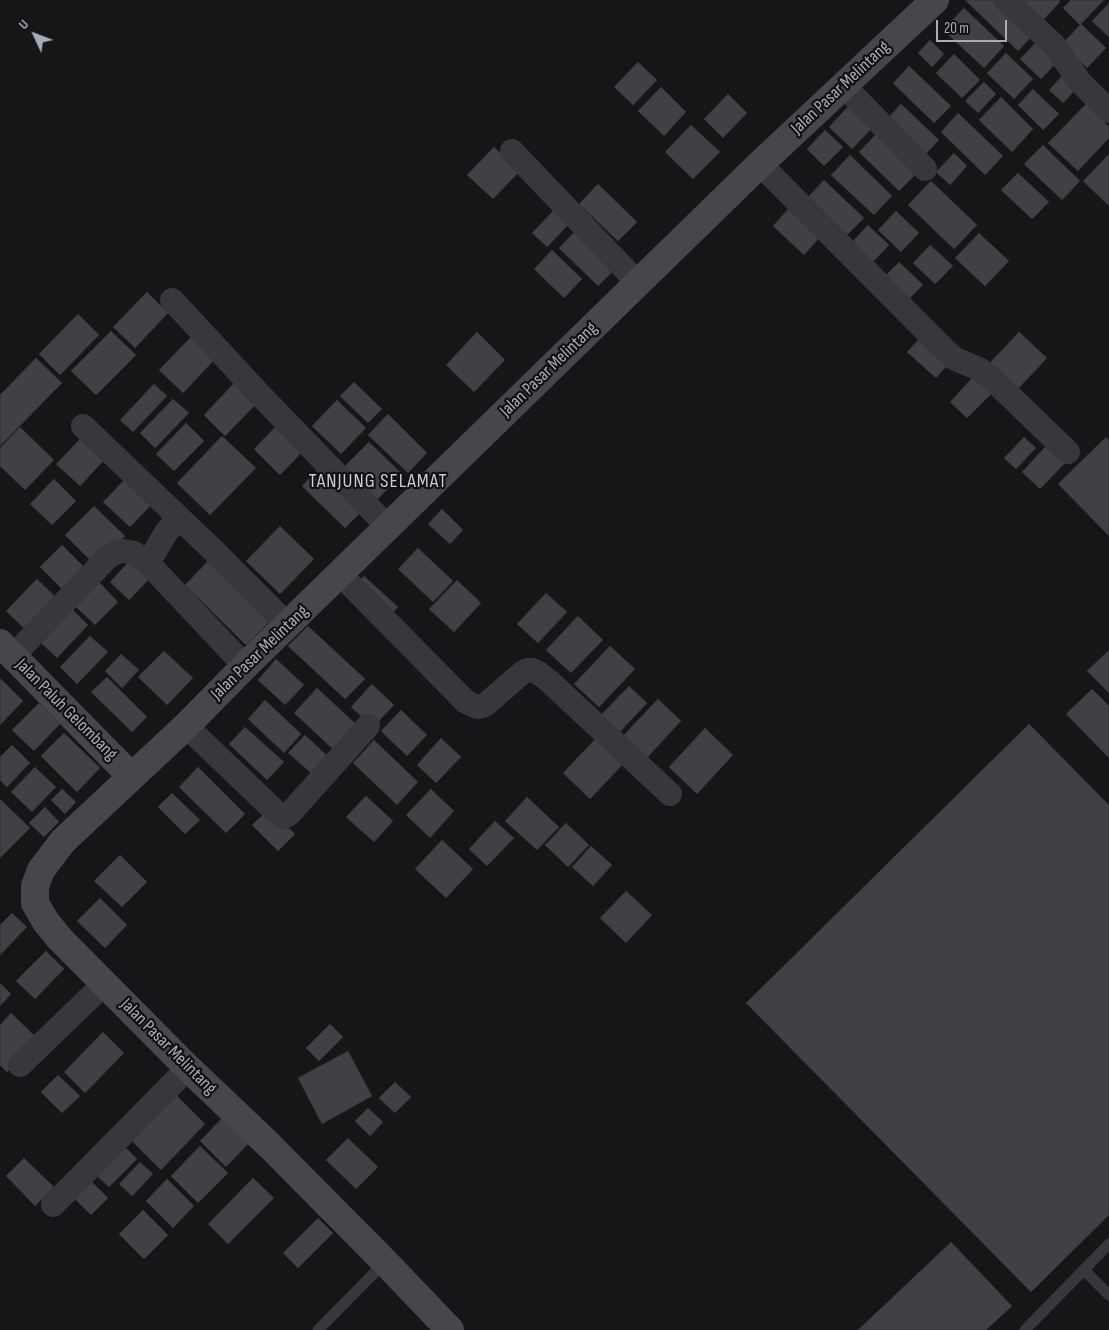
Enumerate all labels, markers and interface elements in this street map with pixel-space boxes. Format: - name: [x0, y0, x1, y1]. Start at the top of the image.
- north arrow: [10, 10, 60, 60]
- scale bar: [939, 10, 1010, 42]
- text: U: [15, 16, 32, 33]
- text: 20 m: [944, 19, 969, 38]
- street label: Jalan Pasar Melintang: [787, 37, 895, 139]
- street label: Jalan Pasar Melintang: [496, 318, 602, 422]
- district label: TANJUNG SELAMAT: [307, 470, 449, 494]
- street label: Jalan Pasar Melintang: [207, 601, 313, 705]
- street label: Jalan Paluh Gelombang: [11, 655, 121, 765]
- street label: Jalan Pasar Melintang: [115, 994, 221, 1100]

